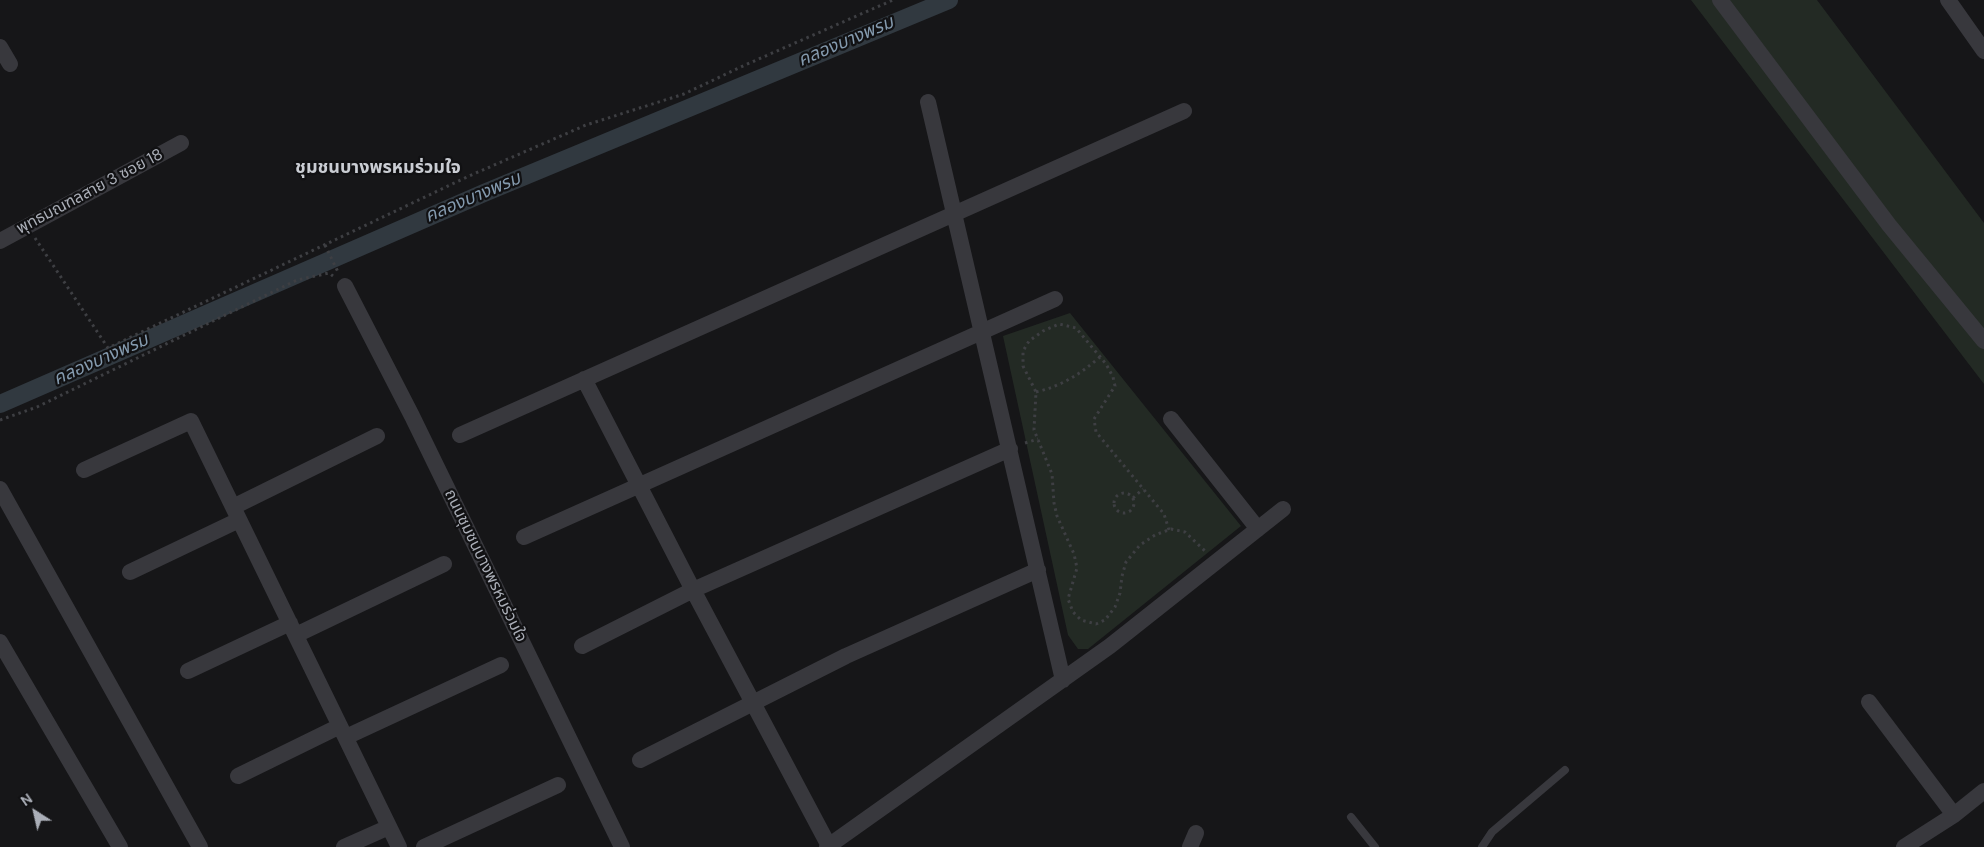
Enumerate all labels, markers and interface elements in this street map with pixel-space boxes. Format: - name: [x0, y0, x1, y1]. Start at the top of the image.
- water label: คลองบางพรม: [795, 12, 897, 72]
- street label: พุทธมณฑลสาย 3 ซอย 18: [14, 145, 166, 239]
- district label: ชุมชนบางพรหมร่วมใจ: [295, 157, 461, 179]
- water label: คลองบางพรม: [422, 168, 524, 228]
- water label: คลองบางพรม: [50, 329, 152, 391]
- street label: ถนนชุมชนบางพรหมร่วมใจ: [440, 486, 530, 646]
- north arrow: [10, 787, 60, 837]
- text: N: [17, 789, 36, 810]

